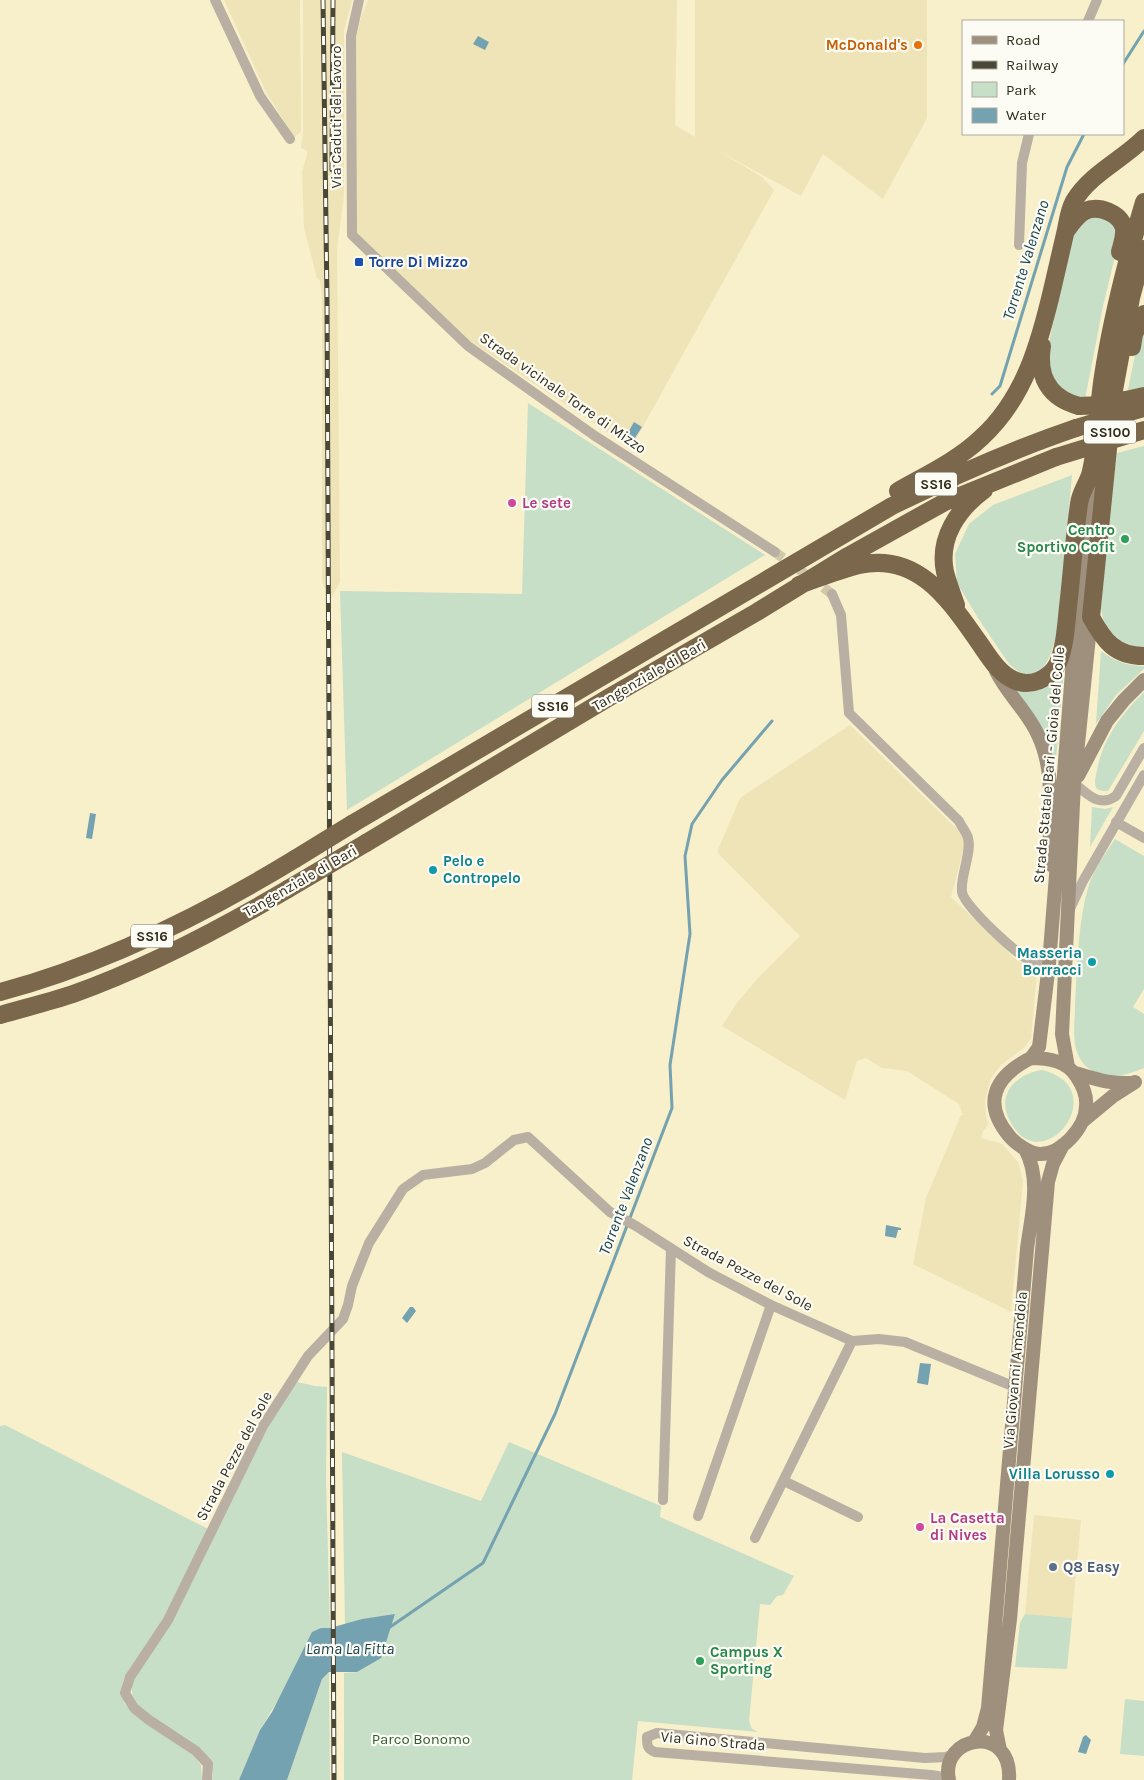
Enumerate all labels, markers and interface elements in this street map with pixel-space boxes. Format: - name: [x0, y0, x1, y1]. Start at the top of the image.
- legend: [962, 20, 1124, 135]
- text: Road: [1006, 31, 1041, 49]
- place label: McDonald's: [826, 36, 908, 54]
- marker: McDonald's: [912, 39, 924, 51]
- street label: Via Caduti del Lavoro: [327, 46, 345, 188]
- text: Railway: [1006, 56, 1058, 74]
- text: Park: [1006, 81, 1036, 99]
- text: Water: [1006, 106, 1047, 124]
- water label: Torrente Valenzano: [998, 198, 1053, 322]
- place label: Torre Di Mizzo: [369, 253, 468, 271]
- marker: Torre Di Mizzo: [353, 256, 365, 268]
- street label: Strada vicinale Torre di Mizzo: [476, 328, 650, 458]
- road number: SS100: [1084, 421, 1136, 444]
- road number: SS16: [915, 472, 957, 496]
- place label: Le sete: [522, 494, 571, 512]
- marker: Le sete: [506, 497, 518, 509]
- place label: Centro Sportivo Cofit: [1017, 521, 1115, 556]
- marker: Centro Sportivo Cofit: [1119, 533, 1131, 545]
- street label: Tangenziale di Bari: [589, 635, 709, 715]
- street label: Strada Statale Bari - Gioia del Colle: [1030, 646, 1068, 884]
- road number: SS16: [532, 694, 574, 718]
- street label: Tangenziale di Bari: [240, 841, 360, 921]
- place label: Pelo e Contropelo: [443, 852, 521, 887]
- marker: Pelo e Contropelo: [427, 864, 439, 876]
- road number: SS16: [131, 924, 173, 948]
- place label: Masseria Borracci: [1017, 944, 1082, 979]
- marker: Masseria Borracci: [1086, 956, 1098, 968]
- water label: Torrente Valenzano: [594, 1135, 657, 1258]
- street label: Strada Pezze del Sole: [680, 1231, 816, 1315]
- street label: Via Giovanni Amendola: [999, 1291, 1031, 1449]
- street label: Strada Pezze del Sole: [192, 1388, 276, 1524]
- place label: Villa Lorusso: [1009, 1465, 1100, 1483]
- marker: Villa Lorusso: [1104, 1468, 1116, 1480]
- place label: La Casetta di Nives: [930, 1509, 1005, 1544]
- marker: La Casetta di Nives: [914, 1521, 926, 1533]
- place label: Q8 Easy: [1063, 1558, 1120, 1576]
- marker: Q8 Easy: [1047, 1561, 1059, 1573]
- water label: Lama La Fitta: [306, 1639, 394, 1658]
- place label: Campus X Sporting: [710, 1643, 783, 1678]
- marker: Campus X Sporting: [694, 1655, 706, 1667]
- street label: Via Gino Strada: [660, 1727, 766, 1755]
- park label: Parco Bonomo: [372, 1730, 470, 1748]

